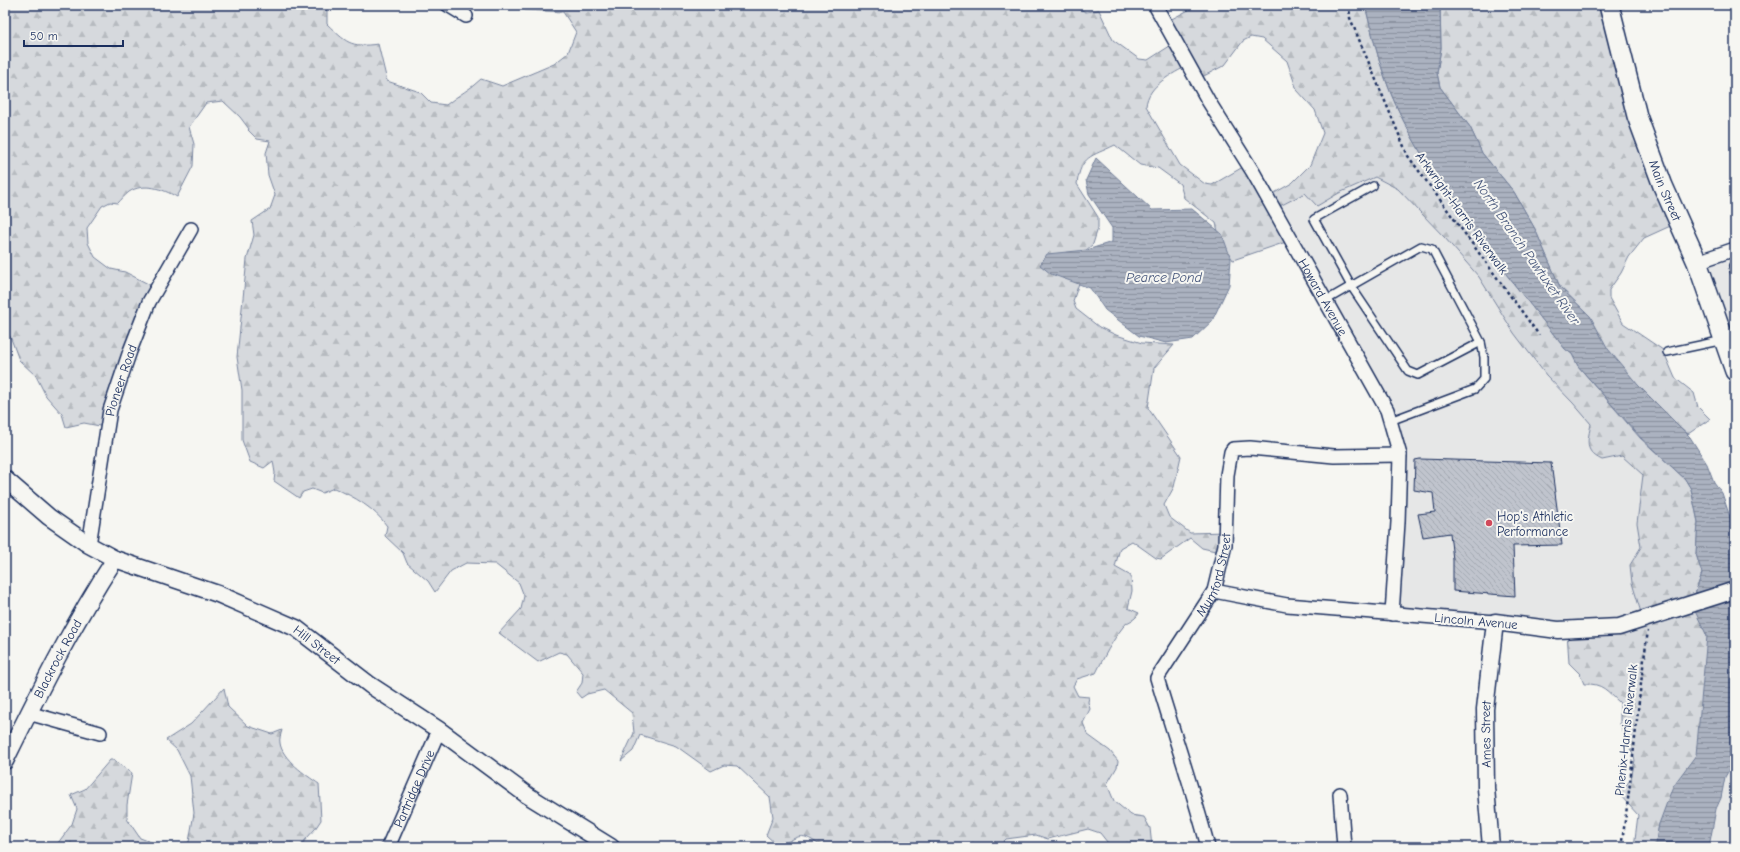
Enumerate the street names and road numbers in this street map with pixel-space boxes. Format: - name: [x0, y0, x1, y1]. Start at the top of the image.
- street label: Arkwright-Harris Riverwalk: [1413, 149, 1512, 278]
- street label: Main Street: [1646, 158, 1686, 224]
- street label: Howard Avenue: [1296, 256, 1351, 338]
- street label: Pioneer Road: [102, 342, 139, 417]
- street label: Mumford Street: [1192, 532, 1233, 619]
- street label: Lincoln Avenue: [1434, 610, 1519, 632]
- street label: Blackrock Road: [30, 616, 84, 700]
- street label: Hill Street: [291, 622, 344, 668]
- street label: Phenix-Harris Riverwalk: [1612, 663, 1640, 797]
- street label: Ames Street: [1477, 699, 1494, 768]
- street label: Partridge Drive: [390, 747, 437, 829]

